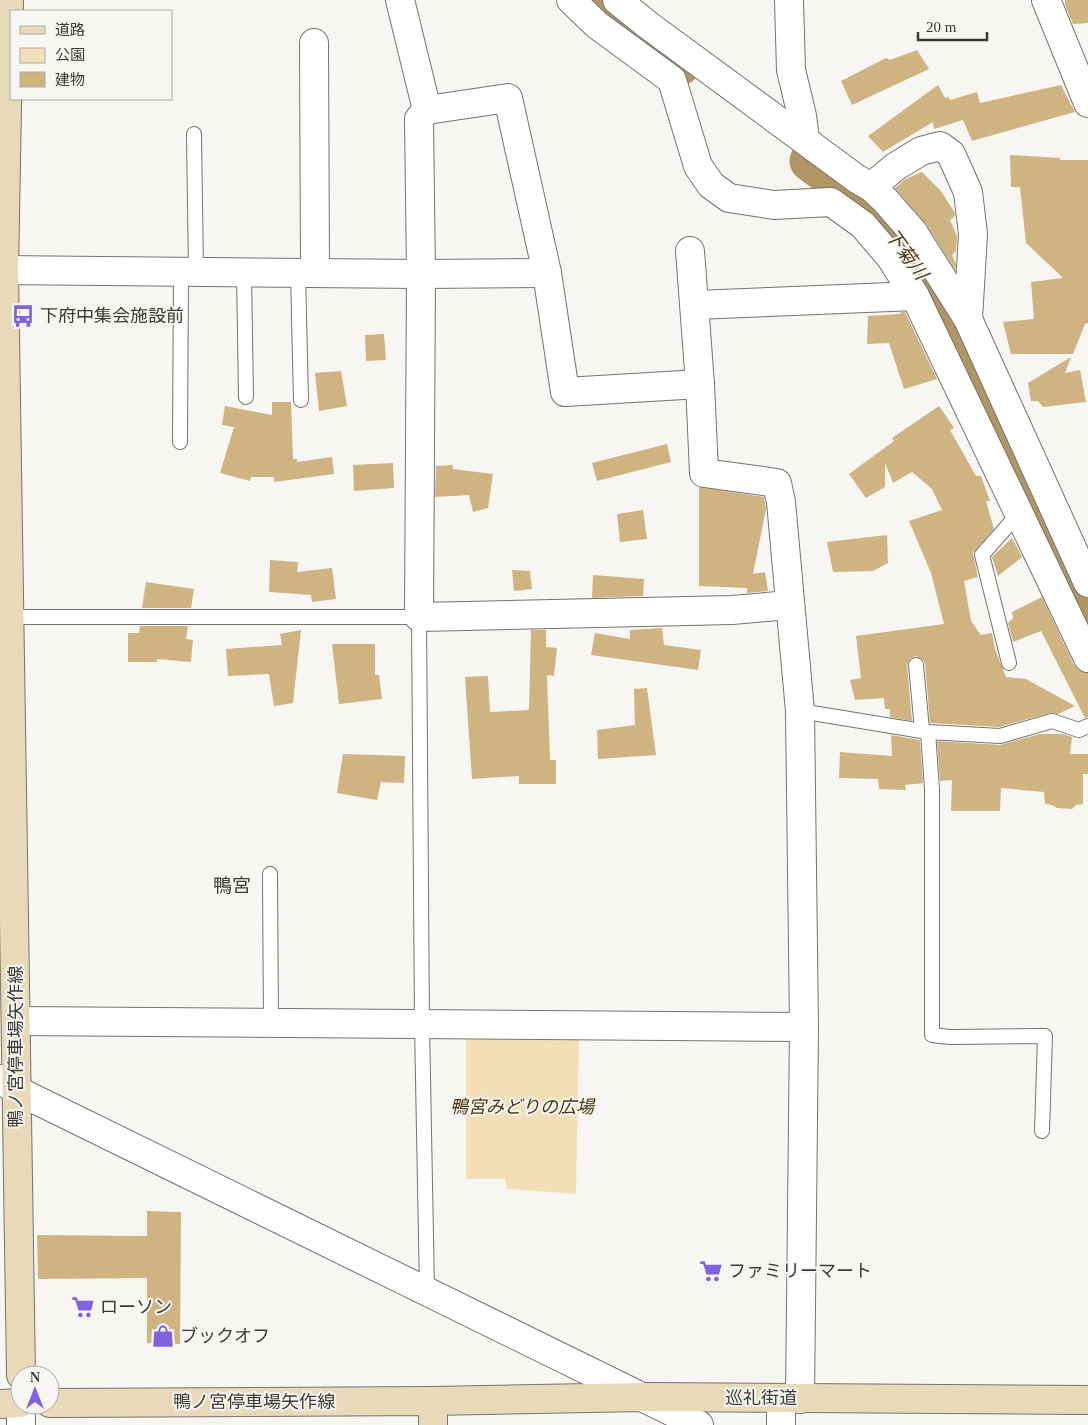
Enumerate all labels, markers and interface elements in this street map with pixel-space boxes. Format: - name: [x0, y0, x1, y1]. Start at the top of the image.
- legend: [10, 10, 172, 100]
- scale bar: [918, 10, 987, 42]
- text: 20 m: [926, 19, 957, 35]
- text: 道路: [55, 22, 85, 38]
- text: 公園: [55, 47, 85, 63]
- text: 建物: [55, 72, 85, 88]
- water label: 下菊川: [881, 225, 933, 285]
- bus stop icon: 下府中集会施設前: [10, 303, 36, 329]
- place label: 下府中集会施設前: [40, 306, 184, 326]
- district label: 鴨宮: [213, 875, 251, 896]
- street label: 鴨ノ宮停車場矢作線: [6, 966, 26, 1128]
- park label: 鴨宮みどりの広場: [450, 1097, 596, 1117]
- supermarket icon: ファミリーマート: [698, 1258, 724, 1284]
- place label: ファミリーマート: [728, 1261, 872, 1281]
- supermarket icon: ローソン: [70, 1294, 96, 1320]
- place label: ローソン: [100, 1297, 172, 1317]
- shop icon: ブックオフ: [150, 1323, 176, 1349]
- place label: ブックオフ: [180, 1326, 270, 1346]
- north arrow: [10, 1365, 60, 1415]
- text: N: [30, 1370, 40, 1385]
- street label: 巡礼街道: [725, 1388, 797, 1408]
- street label: 鴨ノ宮停車場矢作線: [173, 1392, 335, 1412]

